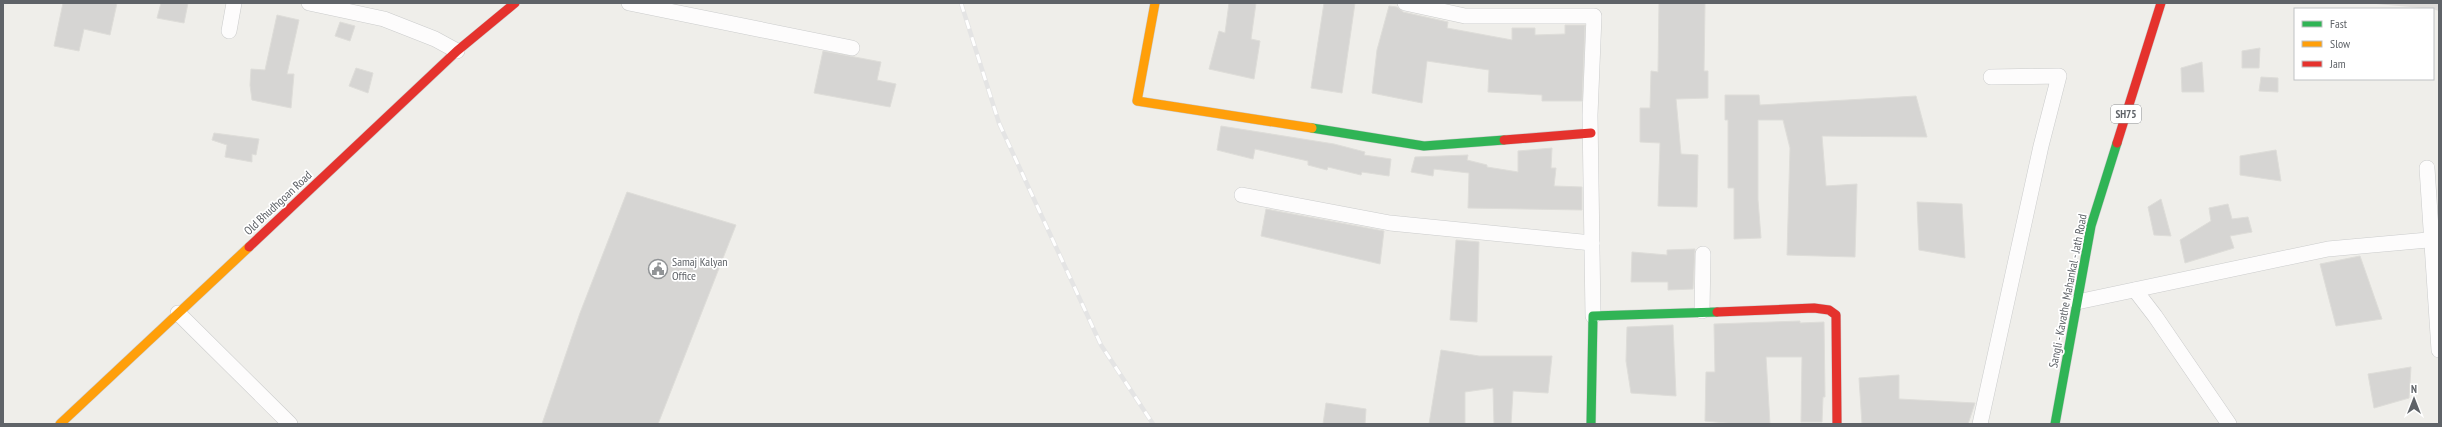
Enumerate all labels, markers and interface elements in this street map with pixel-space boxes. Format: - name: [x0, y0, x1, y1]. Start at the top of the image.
- legend: [2294, 8, 2434, 80]
- text: Fast: [2330, 16, 2348, 31]
- text: Slow: [2330, 36, 2351, 51]
- text: Jam: [2329, 56, 2346, 71]
- road number: SH75: [2111, 105, 2141, 123]
- street label: Old Bhudhgoan Road: [241, 167, 315, 238]
- street label: Sangli - Kavathe Mahankal - Jath Road: [2045, 213, 2090, 369]
- place label: Samaj Kalyan Office: [672, 254, 728, 283]
- public building icon: Samaj Kalyan Office: [647, 258, 669, 280]
- north arrow: [2394, 379, 2434, 419]
- text: N: [2411, 382, 2417, 396]

